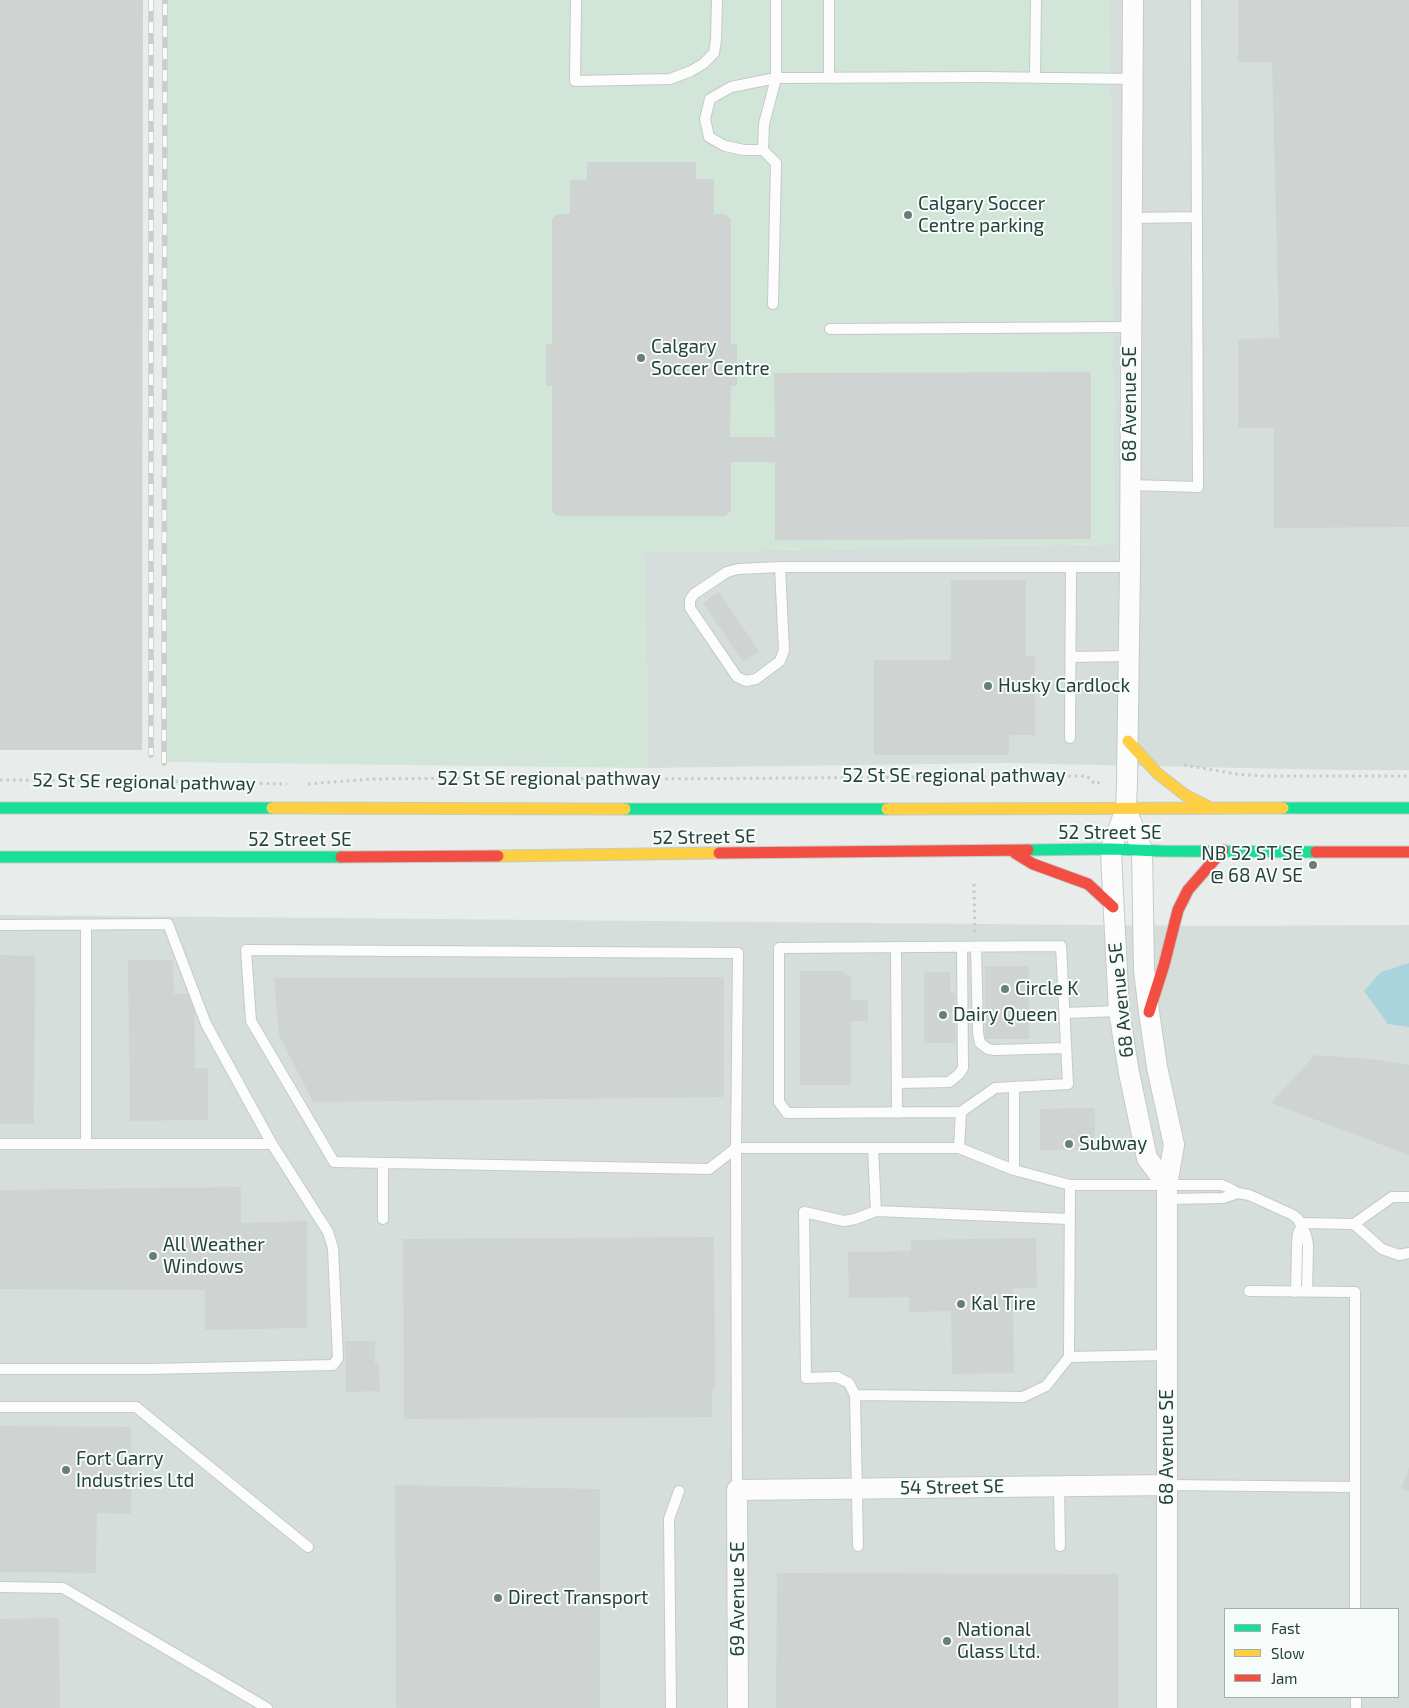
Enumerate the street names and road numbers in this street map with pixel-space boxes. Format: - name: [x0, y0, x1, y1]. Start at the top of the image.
- street label: 68 Avenue SE: [1119, 346, 1141, 462]
- street label: 52 St SE regional pathway: [842, 765, 1066, 787]
- street label: 52 St SE regional pathway: [437, 768, 661, 790]
- street label: 52 St SE regional pathway: [32, 769, 256, 795]
- street label: 52 Street SE: [1058, 822, 1162, 844]
- street label: 52 Street SE: [652, 825, 756, 849]
- street label: 52 Street SE: [248, 829, 352, 851]
- street label: 68 Avenue SE: [1104, 941, 1138, 1059]
- street label: 68 Avenue SE: [1156, 1389, 1178, 1505]
- street label: 54 Street SE: [900, 1475, 1004, 1499]
- street label: 69 Avenue SE: [727, 1541, 749, 1657]

